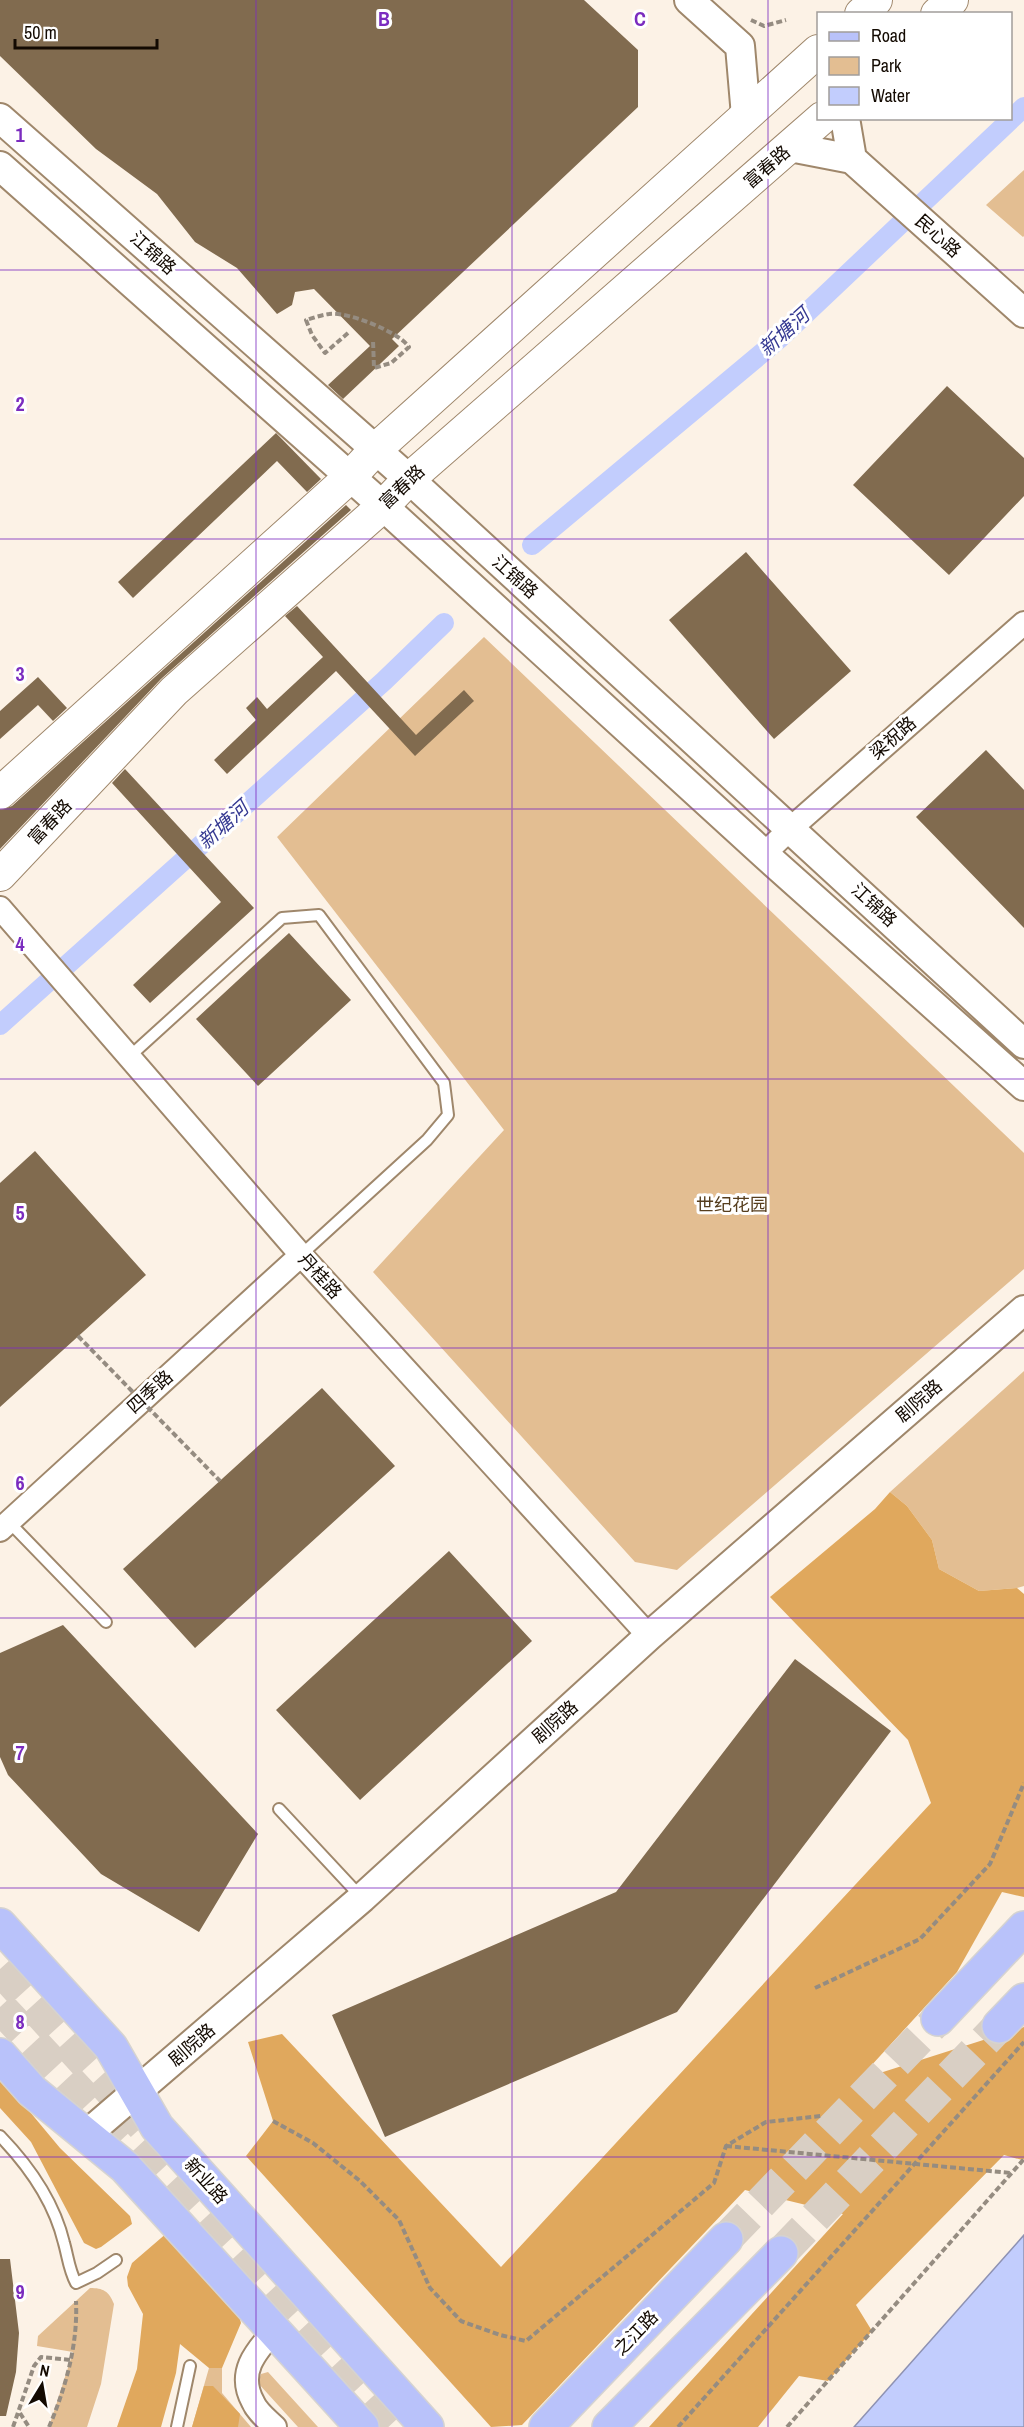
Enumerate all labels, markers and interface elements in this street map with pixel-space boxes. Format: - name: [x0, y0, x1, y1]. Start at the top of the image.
- text: B: [378, 5, 390, 32]
- text: C: [634, 5, 646, 32]
- scale bar: [15, 12, 158, 50]
- legend: [817, 12, 1012, 120]
- text: 50 m: [24, 20, 57, 45]
- text: Road: [871, 23, 906, 48]
- text: Park: [871, 53, 902, 78]
- text: Water: [871, 83, 910, 108]
- text: 1: [15, 121, 25, 148]
- street label: 富春路: [738, 139, 795, 194]
- street label: 民心路: [910, 208, 967, 263]
- street label: 江锦路: [125, 225, 182, 280]
- water label: 新塘河: [752, 299, 818, 362]
- text: 2: [15, 390, 25, 417]
- street label: 富春路: [374, 459, 430, 514]
- street label: 江锦路: [487, 549, 544, 604]
- text: 3: [15, 660, 25, 687]
- street label: 梁祝路: [864, 710, 921, 765]
- water label: 新塘河: [191, 792, 257, 855]
- street label: 富春路: [22, 793, 77, 850]
- street label: 江锦路: [846, 877, 903, 932]
- text: 4: [15, 930, 25, 957]
- park label: 世纪花园: [696, 1192, 768, 1217]
- text: 5: [15, 1199, 25, 1226]
- street label: 丹桂路: [293, 1247, 348, 1304]
- street label: 四季路: [121, 1364, 178, 1419]
- street label: 剧院路: [890, 1373, 947, 1428]
- text: 6: [15, 1469, 25, 1496]
- street label: 剧院路: [526, 1694, 583, 1749]
- text: 7: [15, 1739, 25, 1766]
- text: 8: [15, 2008, 25, 2035]
- street label: 剧院路: [163, 2017, 220, 2072]
- street label: 新业路: [179, 2152, 234, 2209]
- text: 9: [15, 2278, 25, 2305]
- street label: 之江路: [608, 2305, 663, 2361]
- north arrow: [12, 2355, 72, 2415]
- text: N: [38, 2359, 52, 2382]

